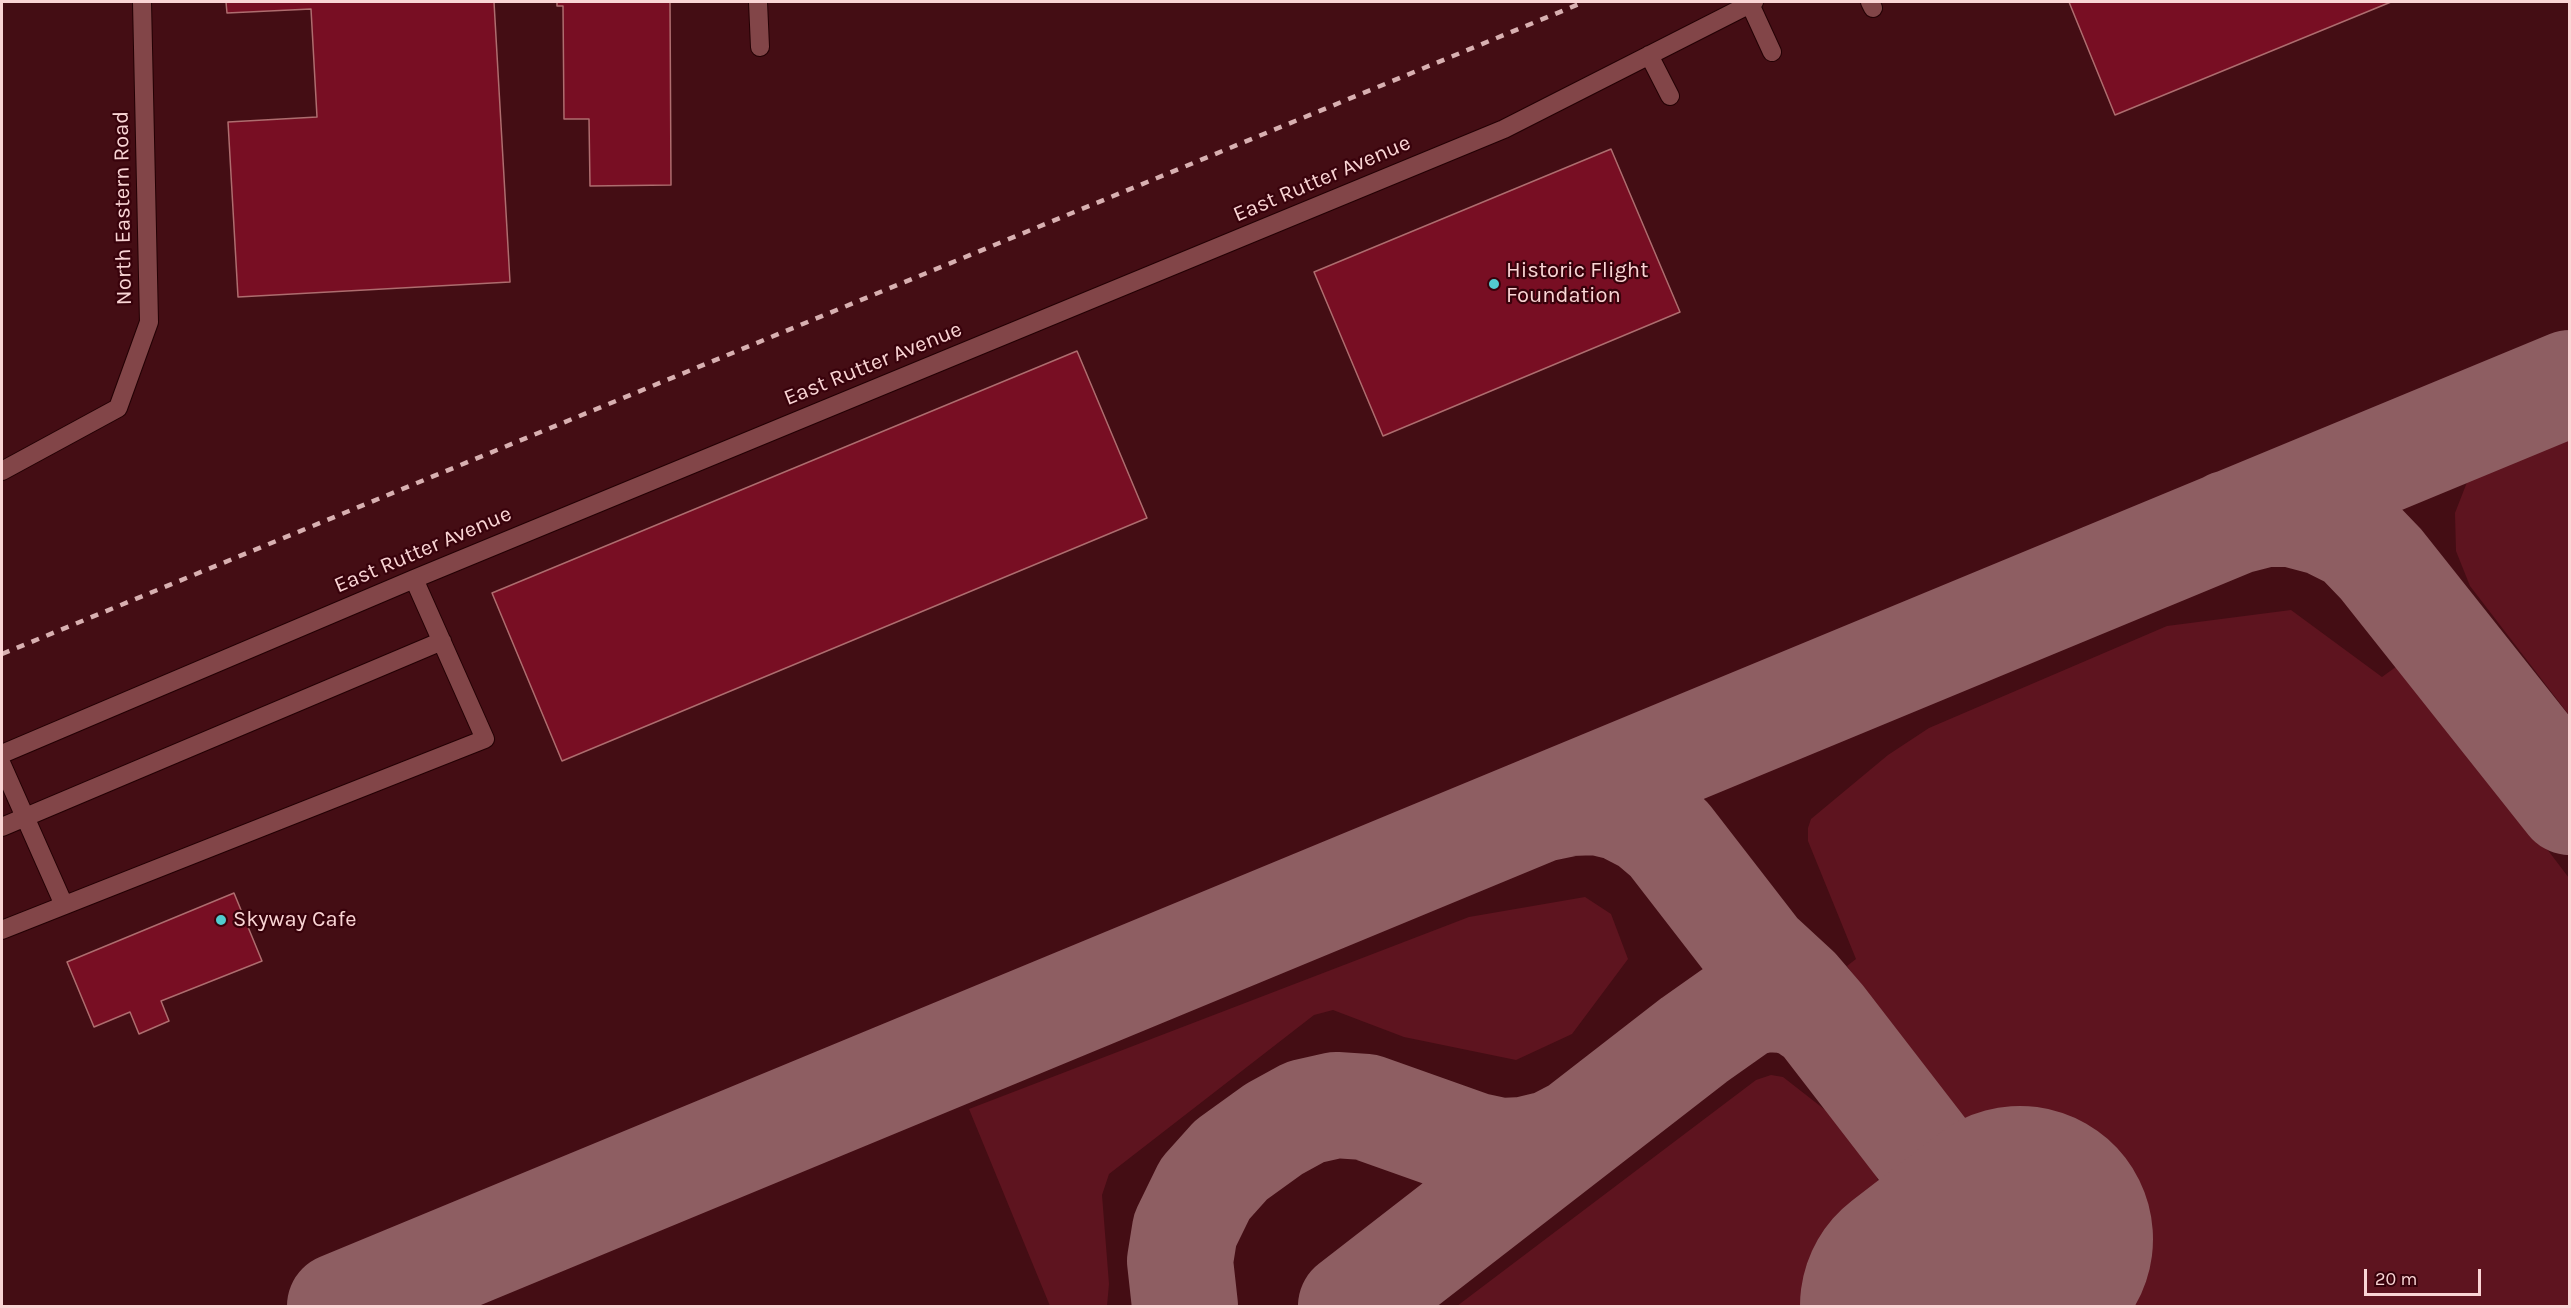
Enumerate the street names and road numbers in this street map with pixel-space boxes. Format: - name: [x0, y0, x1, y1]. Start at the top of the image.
- street label: North Eastern Road: [108, 111, 138, 305]
- street label: East Rutter Avenue: [1230, 130, 1414, 228]
- street label: East Rutter Avenue: [780, 316, 966, 412]
- street label: East Rutter Avenue: [331, 501, 515, 599]

